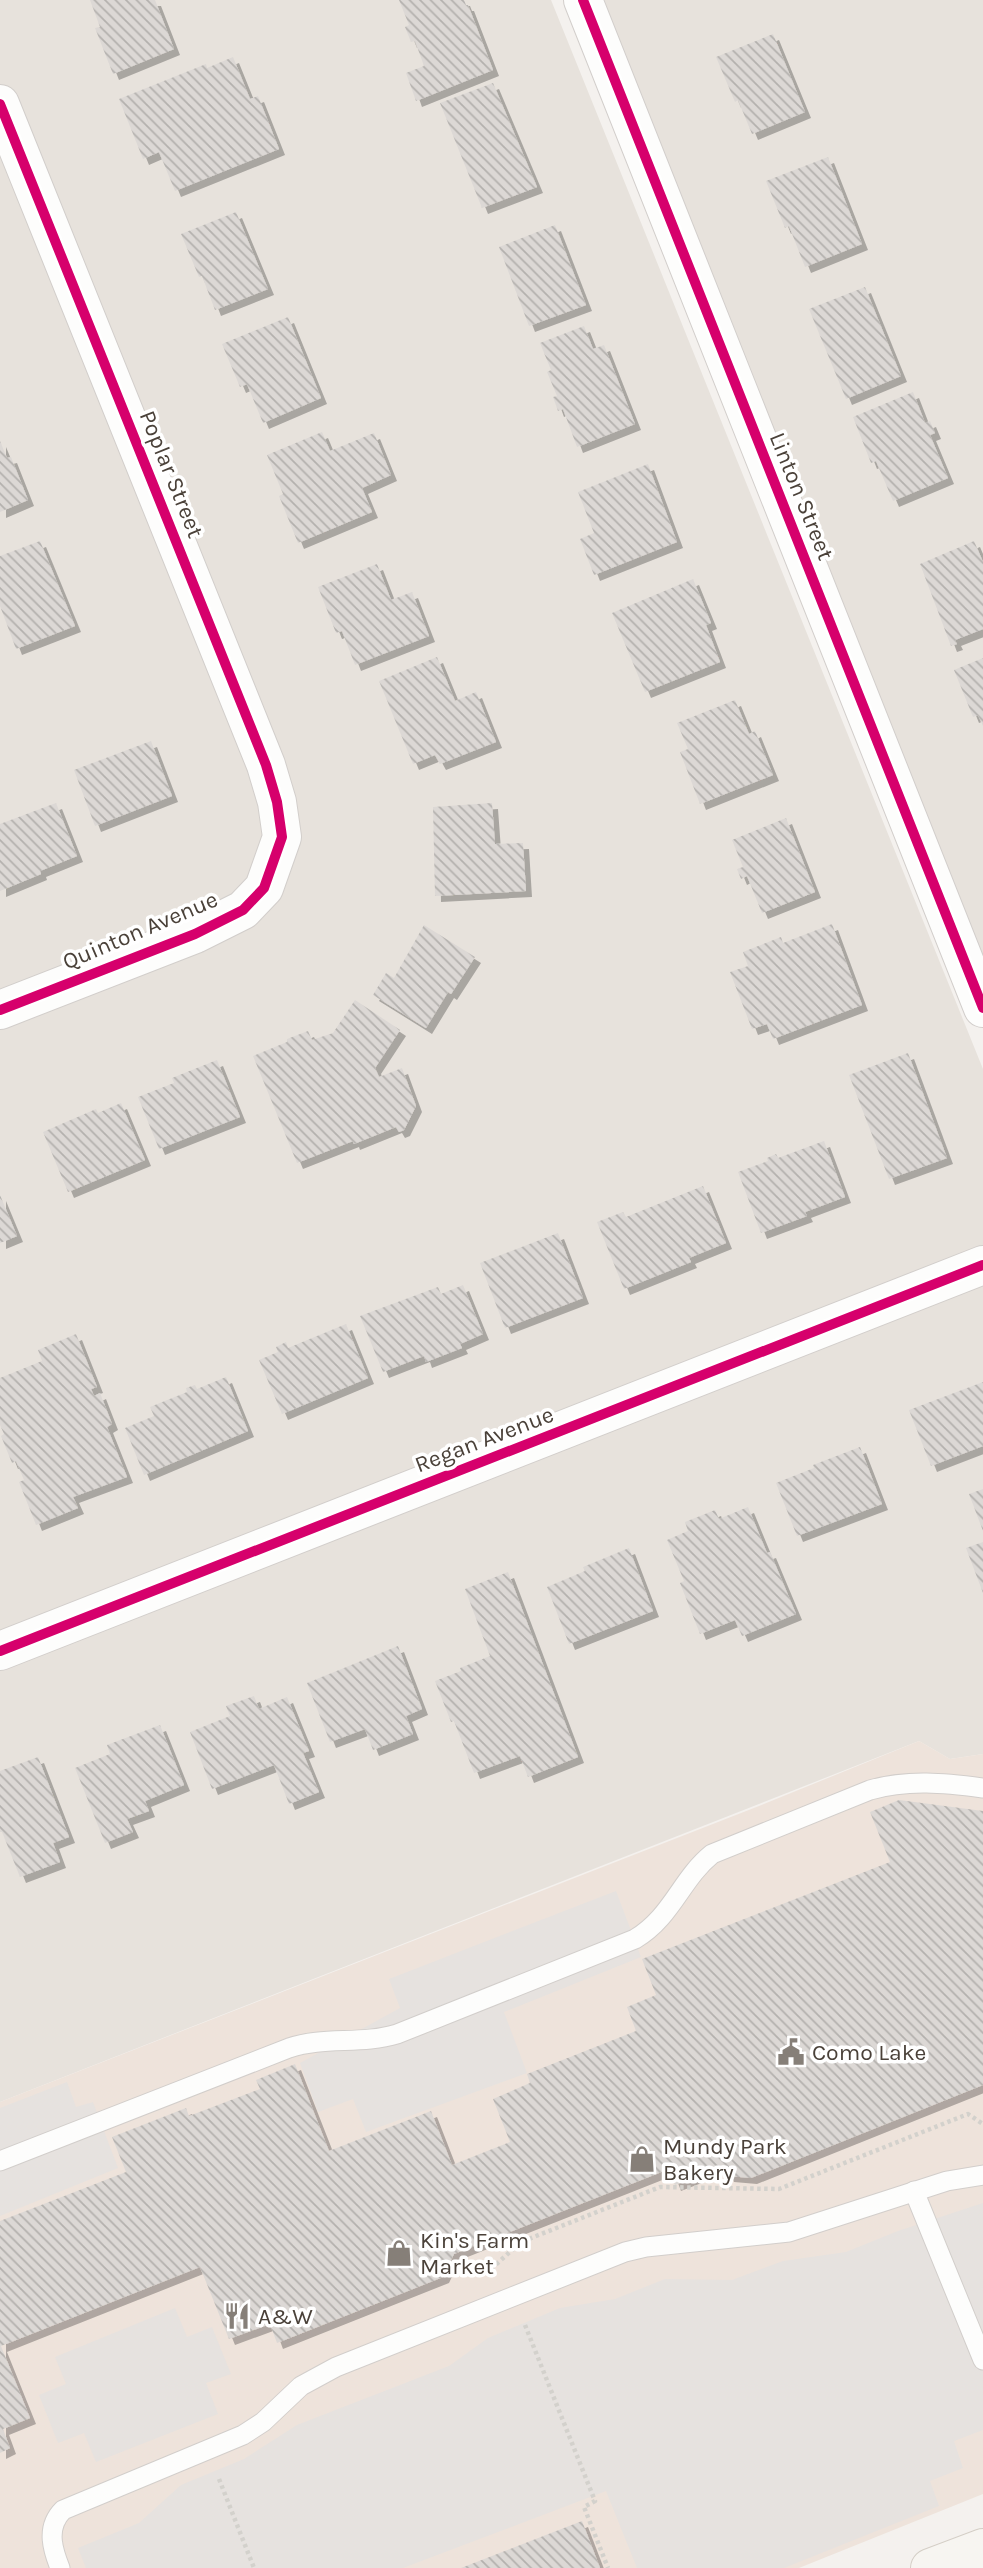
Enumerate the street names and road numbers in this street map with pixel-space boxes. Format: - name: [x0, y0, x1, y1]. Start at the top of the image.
- street label: Poplar Street: [134, 407, 209, 542]
- street label: Linton Street: [764, 428, 840, 564]
- street label: Quinton Avenue: [59, 886, 222, 975]
- street label: Regan Avenue: [411, 1401, 557, 1478]

